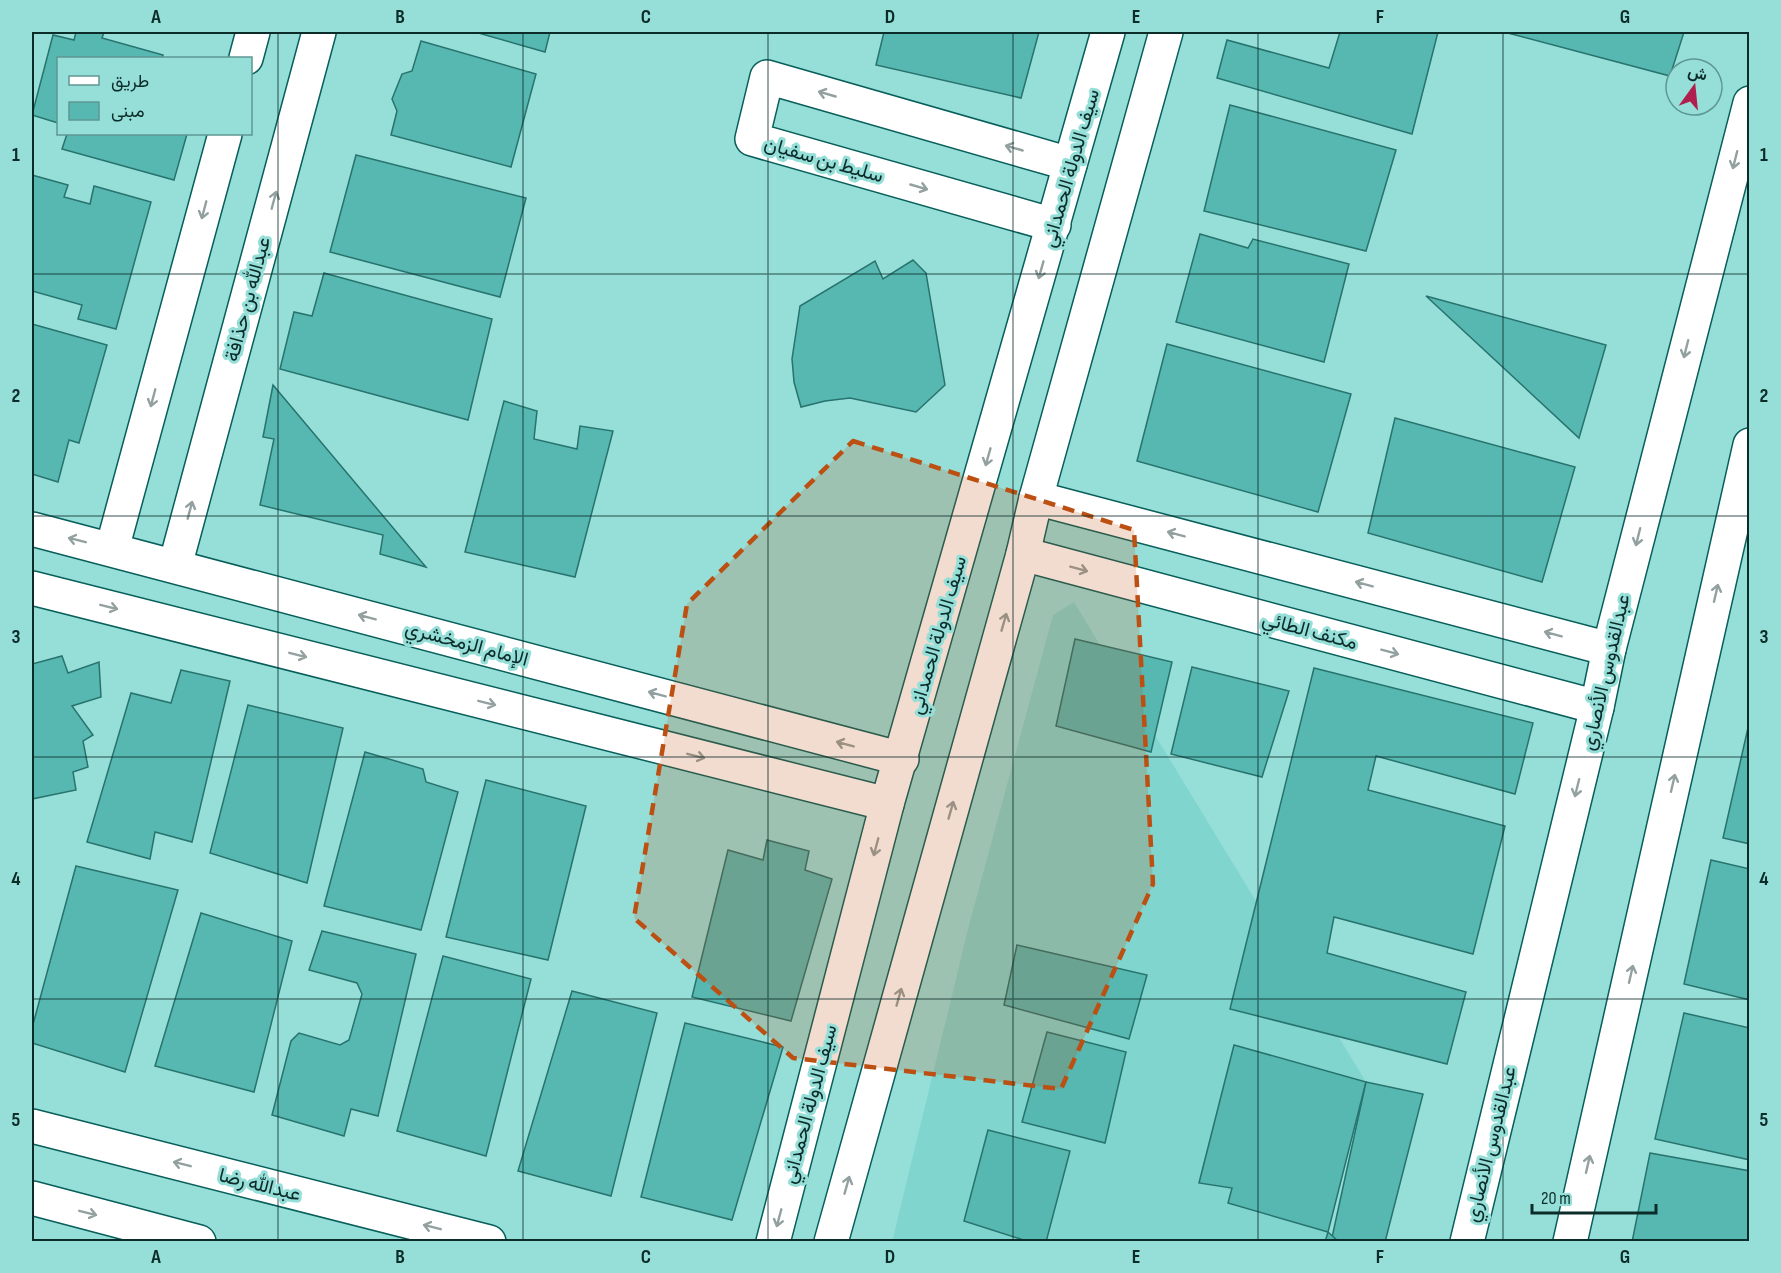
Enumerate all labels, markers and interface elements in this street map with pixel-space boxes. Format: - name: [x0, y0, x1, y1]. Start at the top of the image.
- text: A: [150, 5, 161, 29]
- text: B: [395, 5, 405, 29]
- text: C: [641, 5, 651, 29]
- text: D: [885, 5, 895, 29]
- text: E: [1132, 5, 1140, 29]
- text: F: [1376, 5, 1384, 29]
- text: G: [1620, 5, 1630, 29]
- legend: [57, 57, 252, 135]
- north arrow: [1664, 57, 1724, 117]
- text: ش: [1686, 62, 1709, 86]
- text: طريق: [111, 71, 149, 92]
- street label: سيف الدولة الحمداني: [1037, 86, 1109, 251]
- one-way arrow: [818, 88, 837, 99]
- text: مبنى: [111, 101, 145, 122]
- street label: سليط بن سفيان: [761, 131, 886, 188]
- one-way arrow: [1005, 142, 1024, 153]
- text: 1: [12, 143, 20, 167]
- text: 1: [1760, 143, 1768, 167]
- one-way arrow: [1729, 150, 1740, 169]
- one-way arrow: [910, 182, 929, 193]
- one-way arrow: [268, 191, 280, 210]
- one-way arrow: [198, 200, 210, 219]
- street label: عبدالله بن حذافة: [219, 234, 276, 364]
- one-way arrow: [1035, 260, 1046, 279]
- one-way arrow: [1680, 339, 1692, 358]
- text: 2: [12, 384, 20, 408]
- text: 2: [1760, 384, 1768, 408]
- one-way arrow: [147, 389, 158, 408]
- one-way arrow: [982, 447, 993, 466]
- one-way arrow: [185, 500, 196, 519]
- one-way arrow: [1166, 528, 1185, 540]
- one-way arrow: [1631, 528, 1643, 547]
- one-way arrow: [67, 534, 86, 546]
- street label: سيف الدولة الحمداني: [904, 553, 976, 718]
- one-way arrow: [1069, 564, 1088, 576]
- one-way arrow: [1355, 578, 1374, 590]
- one-way arrow: [1711, 584, 1722, 603]
- street label: عبدالقدوس الأنصاري: [1576, 592, 1640, 754]
- one-way arrow: [99, 602, 118, 614]
- street label: مكنف الطائي: [1258, 607, 1360, 659]
- one-way arrow: [357, 611, 376, 622]
- one-way arrow: [999, 613, 1010, 632]
- street label: الإمام الزمخشري: [401, 616, 531, 676]
- text: 3: [12, 625, 21, 649]
- text: 3: [1760, 625, 1769, 649]
- one-way arrow: [1543, 628, 1562, 639]
- one-way arrow: [1380, 646, 1399, 658]
- one-way arrow: [288, 650, 307, 661]
- one-way arrow: [647, 687, 666, 699]
- one-way arrow: [477, 697, 496, 709]
- one-way arrow: [836, 737, 855, 749]
- one-way arrow: [686, 750, 705, 762]
- one-way arrow: [1668, 774, 1680, 793]
- one-way arrow: [1571, 778, 1583, 797]
- one-way arrow: [946, 800, 958, 819]
- one-way arrow: [870, 837, 882, 856]
- text: 4: [11, 867, 21, 891]
- text: 4: [1759, 867, 1769, 891]
- one-way arrow: [1625, 964, 1637, 983]
- one-way arrow: [894, 988, 905, 1007]
- street label: سيف الدولة الحمداني: [777, 1022, 847, 1187]
- street label: عبدالقدوس الأنصاري: [1460, 1064, 1526, 1226]
- text: 5: [12, 1108, 21, 1132]
- text: 5: [1760, 1108, 1769, 1132]
- one-way arrow: [1582, 1155, 1594, 1174]
- one-way arrow: [172, 1158, 191, 1170]
- street label: عبدالله رضا: [216, 1162, 303, 1207]
- one-way arrow: [841, 1176, 853, 1195]
- scale bar: [1532, 1177, 1656, 1215]
- text: 20 m: [1541, 1188, 1571, 1209]
- one-way arrow: [78, 1208, 97, 1219]
- one-way arrow: [773, 1208, 785, 1227]
- one-way arrow: [423, 1221, 442, 1233]
- text: A: [150, 1245, 161, 1269]
- text: B: [395, 1245, 405, 1269]
- text: C: [641, 1245, 651, 1269]
- text: D: [885, 1245, 895, 1269]
- text: E: [1132, 1245, 1140, 1269]
- text: F: [1376, 1245, 1384, 1269]
- text: G: [1620, 1245, 1630, 1269]

